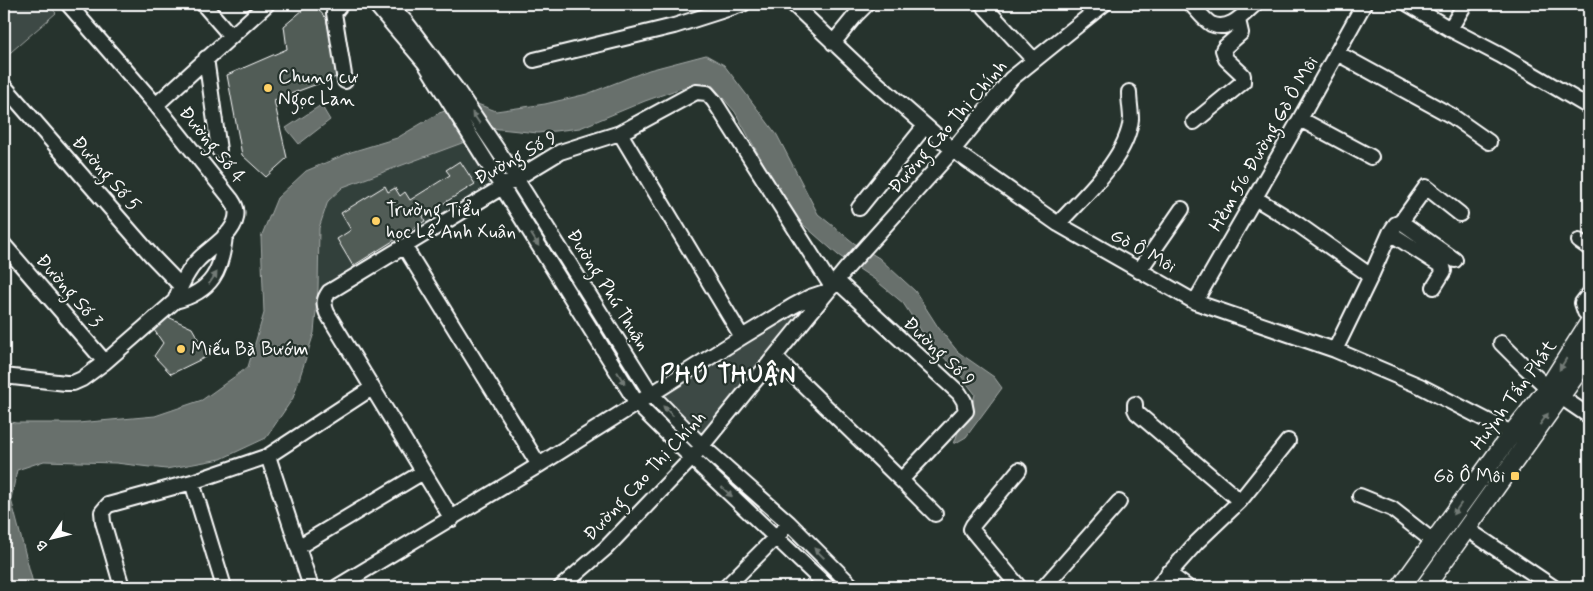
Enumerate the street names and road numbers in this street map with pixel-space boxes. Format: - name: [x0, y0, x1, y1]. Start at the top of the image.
- street label: Hẻm 56 Đường Gò Ô Môi: [1203, 52, 1327, 238]
- street label: Đường Cao Thị Chính: [883, 55, 1015, 201]
- street label: Đường Số 4: [171, 101, 251, 191]
- street label: Đường Số 9: [470, 125, 563, 194]
- street label: Đường Số 5: [64, 131, 146, 219]
- street label: Gò Ô Môi: [1106, 223, 1180, 279]
- street label: Đường Phú Thuận: [558, 224, 655, 357]
- street label: Đường Số 3: [28, 249, 108, 336]
- street label: Đường Số 9: [895, 311, 980, 395]
- street label: Huỳnh Tấn Phát: [1465, 335, 1563, 456]
- street label: Đường Cao Thị Chính: [578, 405, 714, 549]

